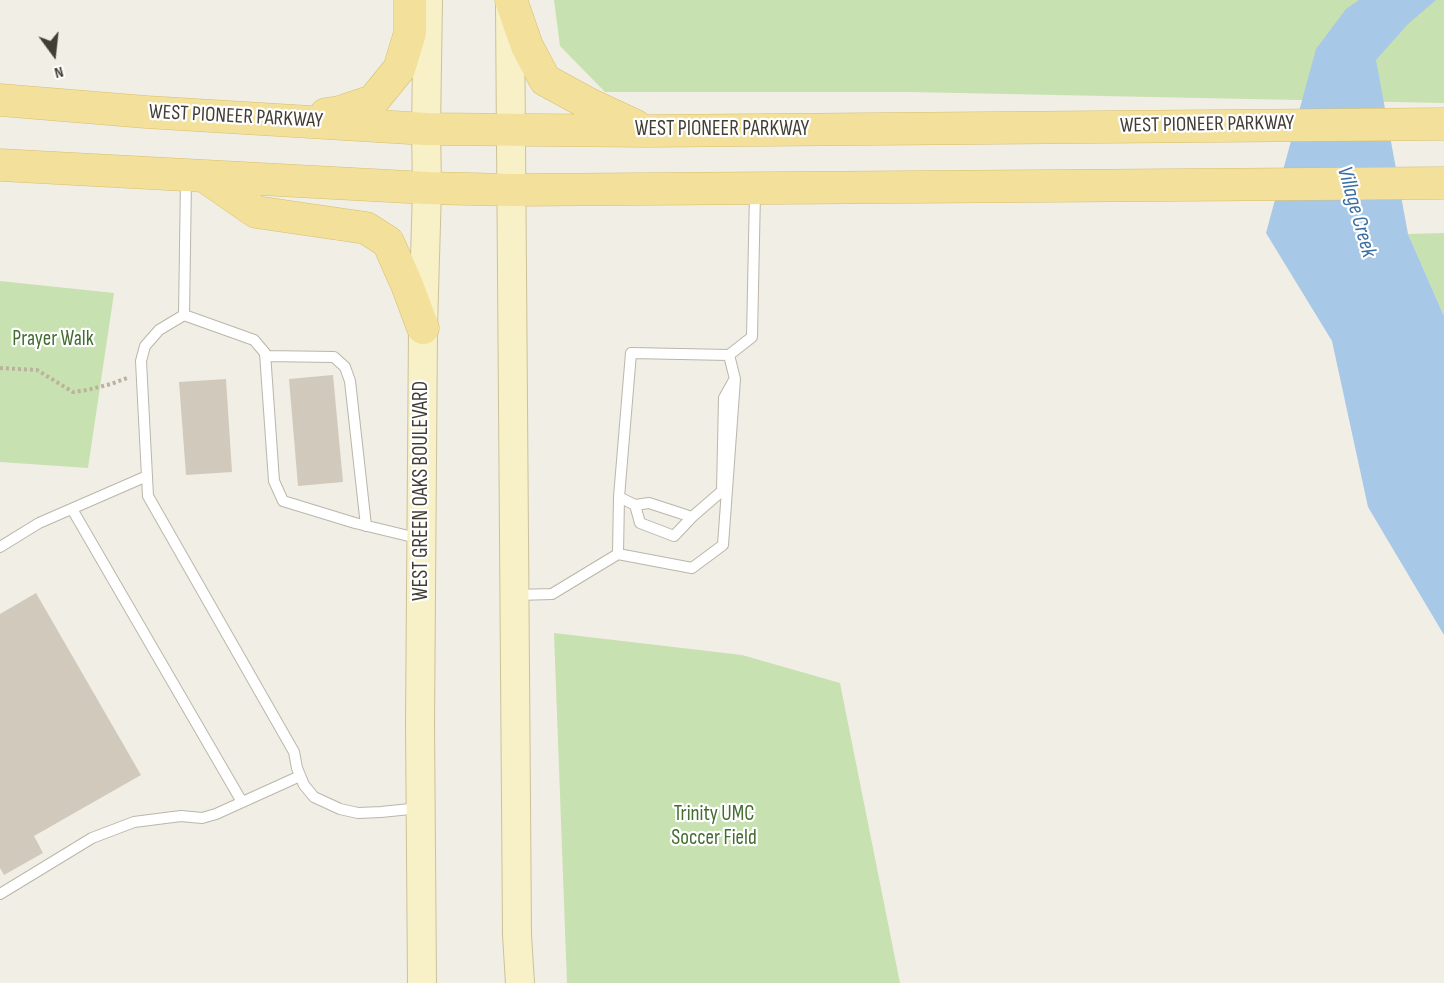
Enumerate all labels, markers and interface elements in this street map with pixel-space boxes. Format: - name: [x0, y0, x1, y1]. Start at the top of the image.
- north arrow: [24, 24, 84, 84]
- text: N: [52, 62, 65, 82]
- street label: WEST PIONEER PARKWAY: [148, 100, 324, 134]
- street label: WEST PIONEER PARKWAY: [1120, 111, 1294, 139]
- street label: WEST PIONEER PARKWAY: [635, 117, 809, 143]
- water label: Village Creek: [1330, 164, 1382, 260]
- park label: Prayer Walk: [12, 327, 94, 353]
- street label: WEST GREEN OAKS BOULEVARD: [409, 381, 435, 601]
- park label: Trinity UMC Soccer Field: [671, 802, 757, 852]

